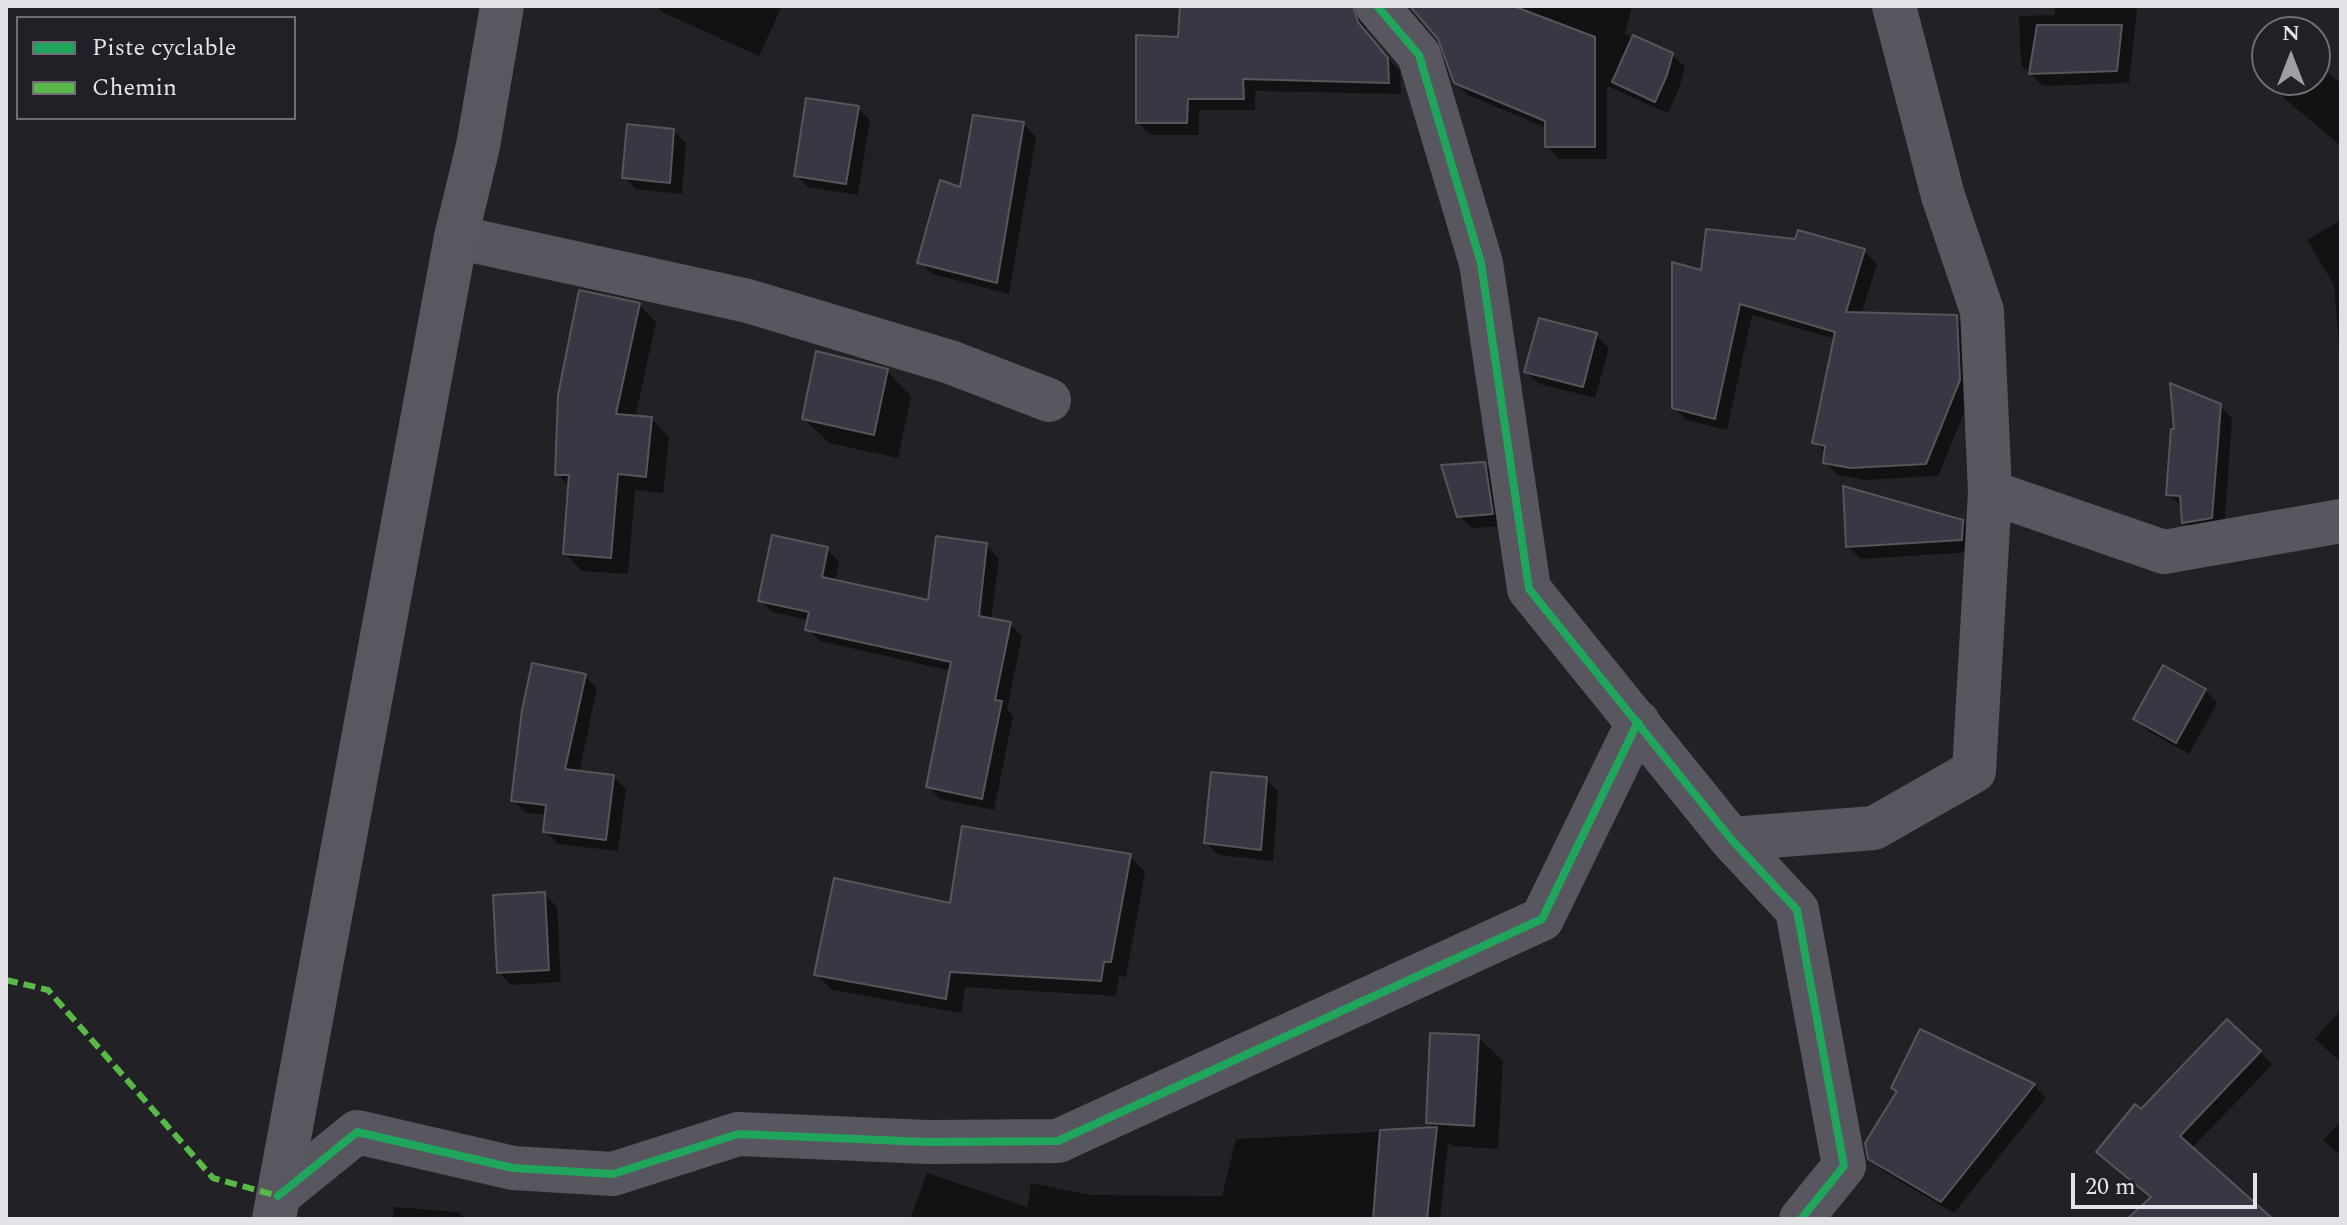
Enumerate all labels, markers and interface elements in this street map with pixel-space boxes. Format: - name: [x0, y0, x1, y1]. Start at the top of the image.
- legend: [16, 16, 296, 120]
- north arrow: [2251, 16, 2331, 96]
- text: N: [2282, 17, 2300, 50]
- text: Piste cyclable: [92, 30, 236, 66]
- text: Chemin: [92, 70, 177, 106]
- scale bar: [2075, 1157, 2261, 1207]
- text: 20 m: [2085, 1169, 2136, 1205]

